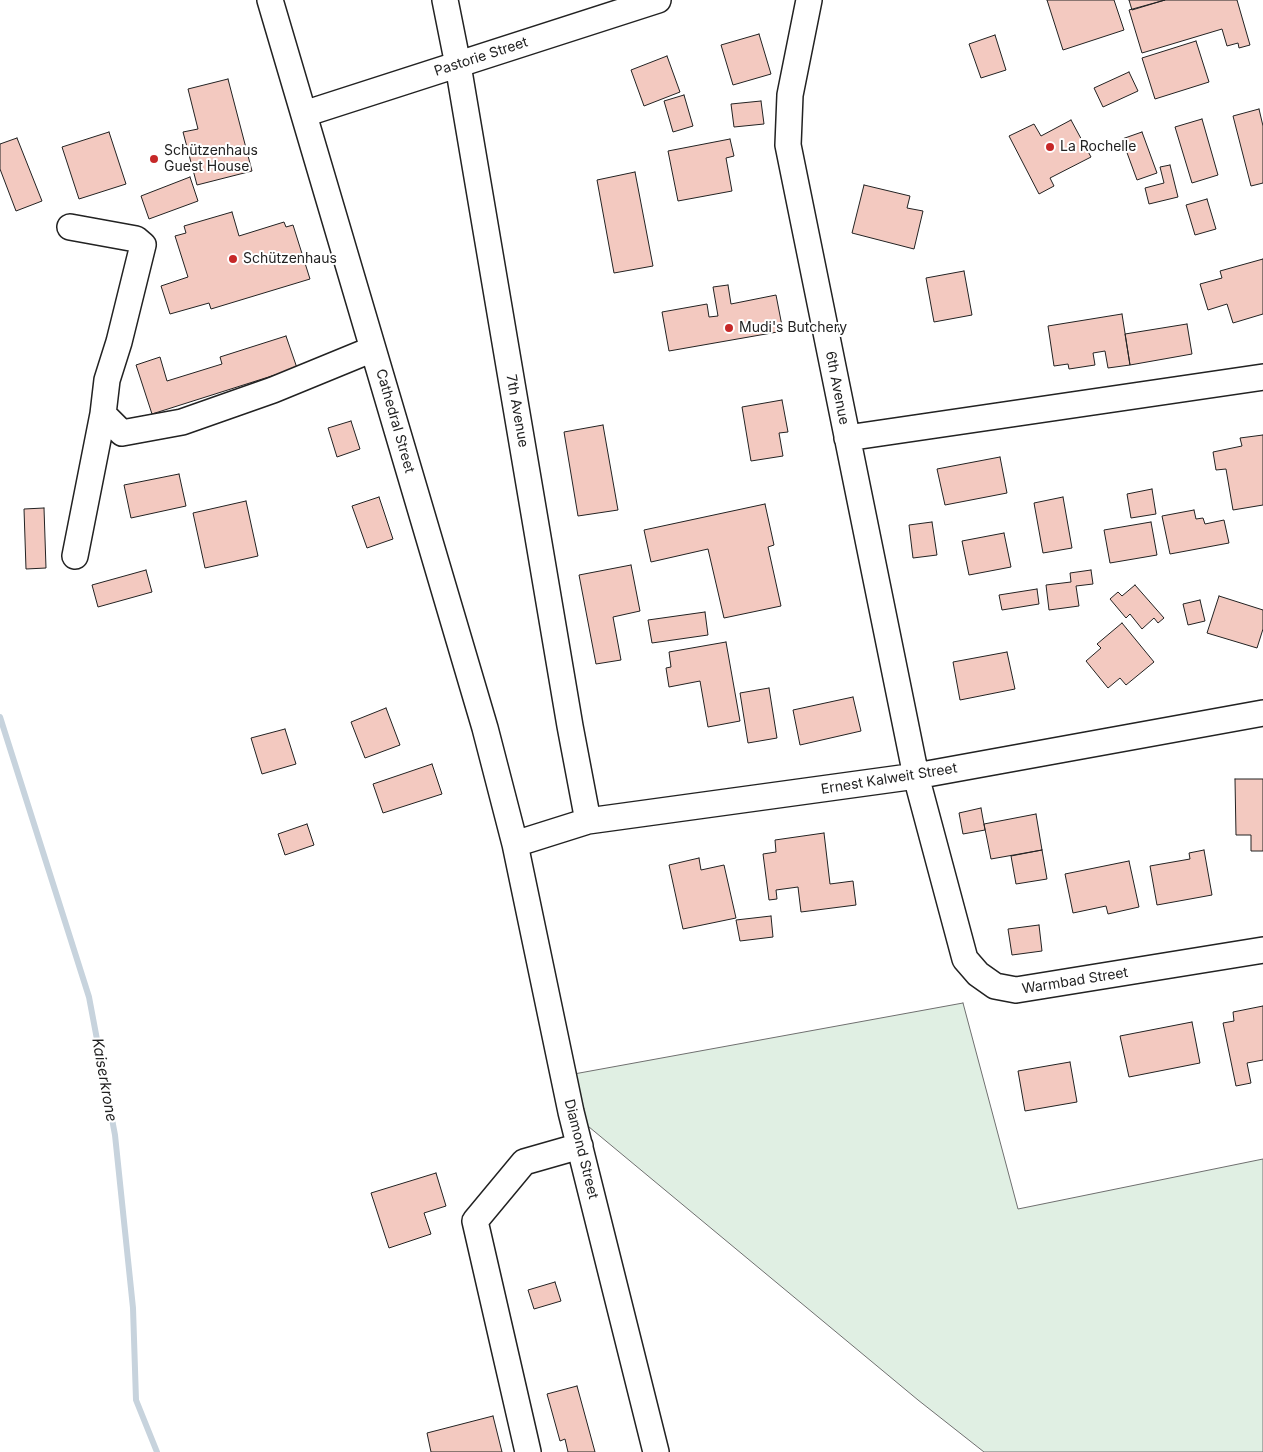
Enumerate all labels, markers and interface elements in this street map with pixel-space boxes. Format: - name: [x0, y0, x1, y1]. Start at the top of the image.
- street label: Pastorie Street: [432, 34, 530, 80]
- place label: La Rochelle: [1060, 139, 1136, 155]
- marker: La Rochelle: [1044, 141, 1056, 153]
- place label: Schützenhaus Guest House: [164, 143, 258, 176]
- marker: Schützenhaus Guest House: [148, 153, 160, 165]
- place label: Schützenhaus: [243, 251, 337, 267]
- marker: Schützenhaus: [227, 253, 239, 265]
- place label: Mudi's Butchery: [739, 320, 847, 336]
- marker: Mudi's Butchery: [723, 322, 735, 334]
- street label: 6th Avenue: [822, 350, 852, 426]
- street label: Cathedral Street: [372, 367, 418, 475]
- street label: 7th Avenue: [502, 373, 532, 449]
- street label: Ernest Kalweit Street: [820, 760, 958, 798]
- street label: Warmbad Street: [1021, 964, 1129, 998]
- water label: Kaiserkrone: [88, 1037, 120, 1123]
- street label: Diamond Street: [560, 1097, 602, 1201]

